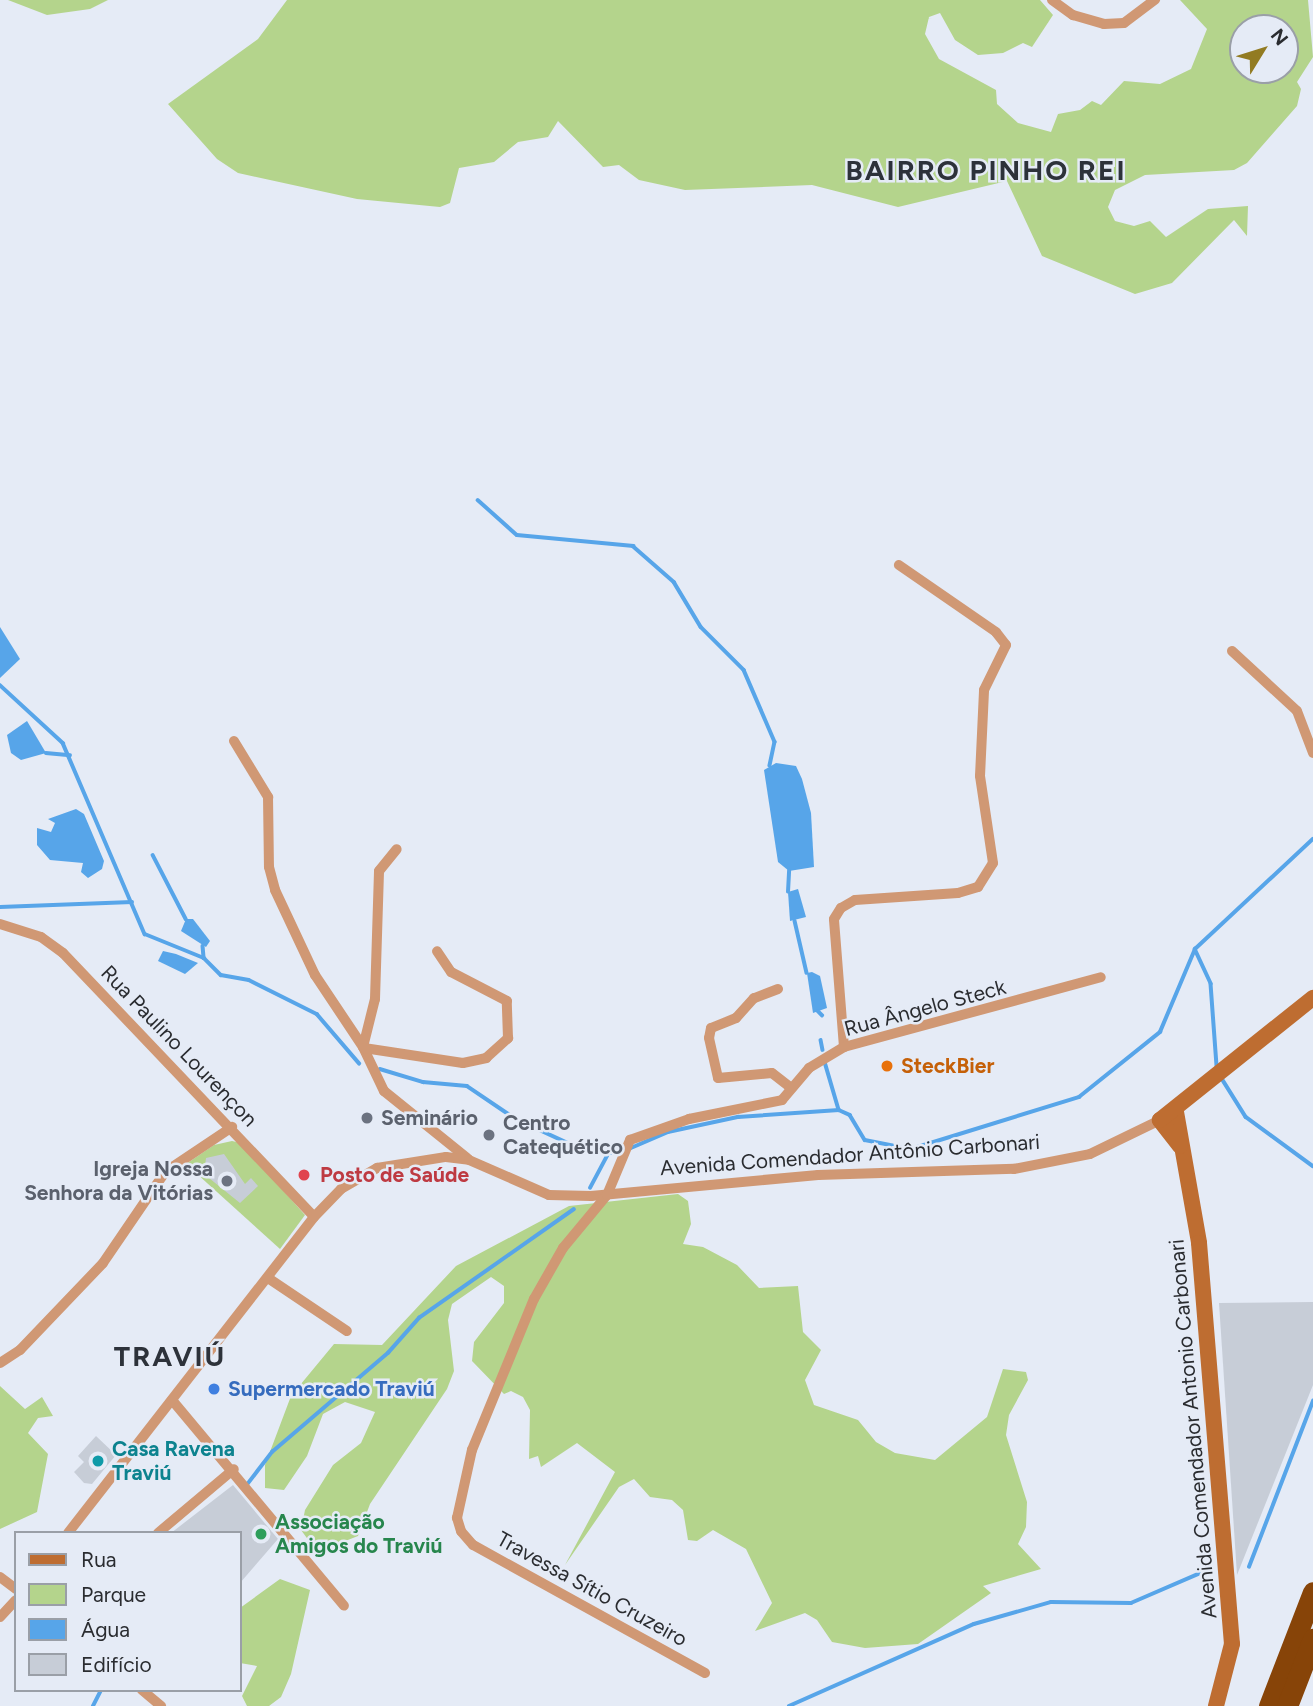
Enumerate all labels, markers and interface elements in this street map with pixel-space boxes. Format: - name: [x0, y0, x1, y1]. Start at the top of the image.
- north arrow: [1229, 14, 1299, 84]
- text: N: [1266, 24, 1293, 50]
- district label: BAIRRO PINHO REI: [847, 153, 1125, 187]
- street label: Rua Paulino Lourençon: [96, 960, 262, 1132]
- street label: Rua Ângelo Steck: [841, 974, 1009, 1042]
- place label: SteckBier: [901, 1053, 994, 1079]
- marker: SteckBier: [879, 1058, 895, 1074]
- place label: Seminário: [381, 1105, 478, 1131]
- marker: Seminário: [359, 1110, 375, 1126]
- place label: Centro Catequético: [503, 1110, 623, 1160]
- marker: Centro Catequético: [481, 1127, 497, 1143]
- street label: Avenida Comendador Antônio Carbonari: [659, 1129, 1041, 1181]
- place label: Igreja Nossa Senhora da Vitórias: [24, 1156, 213, 1206]
- place label: Posto de Saúde: [320, 1162, 469, 1188]
- marker: Posto de Saúde: [294, 1165, 314, 1185]
- marker: Igreja Nossa Senhora da Vitórias: [219, 1173, 235, 1189]
- street label: Avenida Comendador Antonio Carbonari: [1164, 1238, 1222, 1620]
- district label: TRAVIÚ: [115, 1339, 225, 1373]
- place label: Supermercado Traviú: [228, 1376, 435, 1402]
- marker: Supermercado Traviú: [206, 1381, 222, 1397]
- place label: Casa Ravena Traviú: [112, 1436, 235, 1486]
- marker: Casa Ravena Traviú: [90, 1453, 106, 1469]
- place label: Associação Amigos do Traviú: [275, 1509, 443, 1559]
- marker: Associação Amigos do Traviú: [253, 1526, 269, 1542]
- street label: Travessa Sítio Cruzeiro: [492, 1526, 692, 1652]
- legend: [14, 1531, 242, 1692]
- text: Rua: [81, 1547, 117, 1572]
- text: Parque: [81, 1582, 146, 1607]
- text: Água: [81, 1617, 130, 1642]
- text: Edifício: [81, 1652, 152, 1677]

